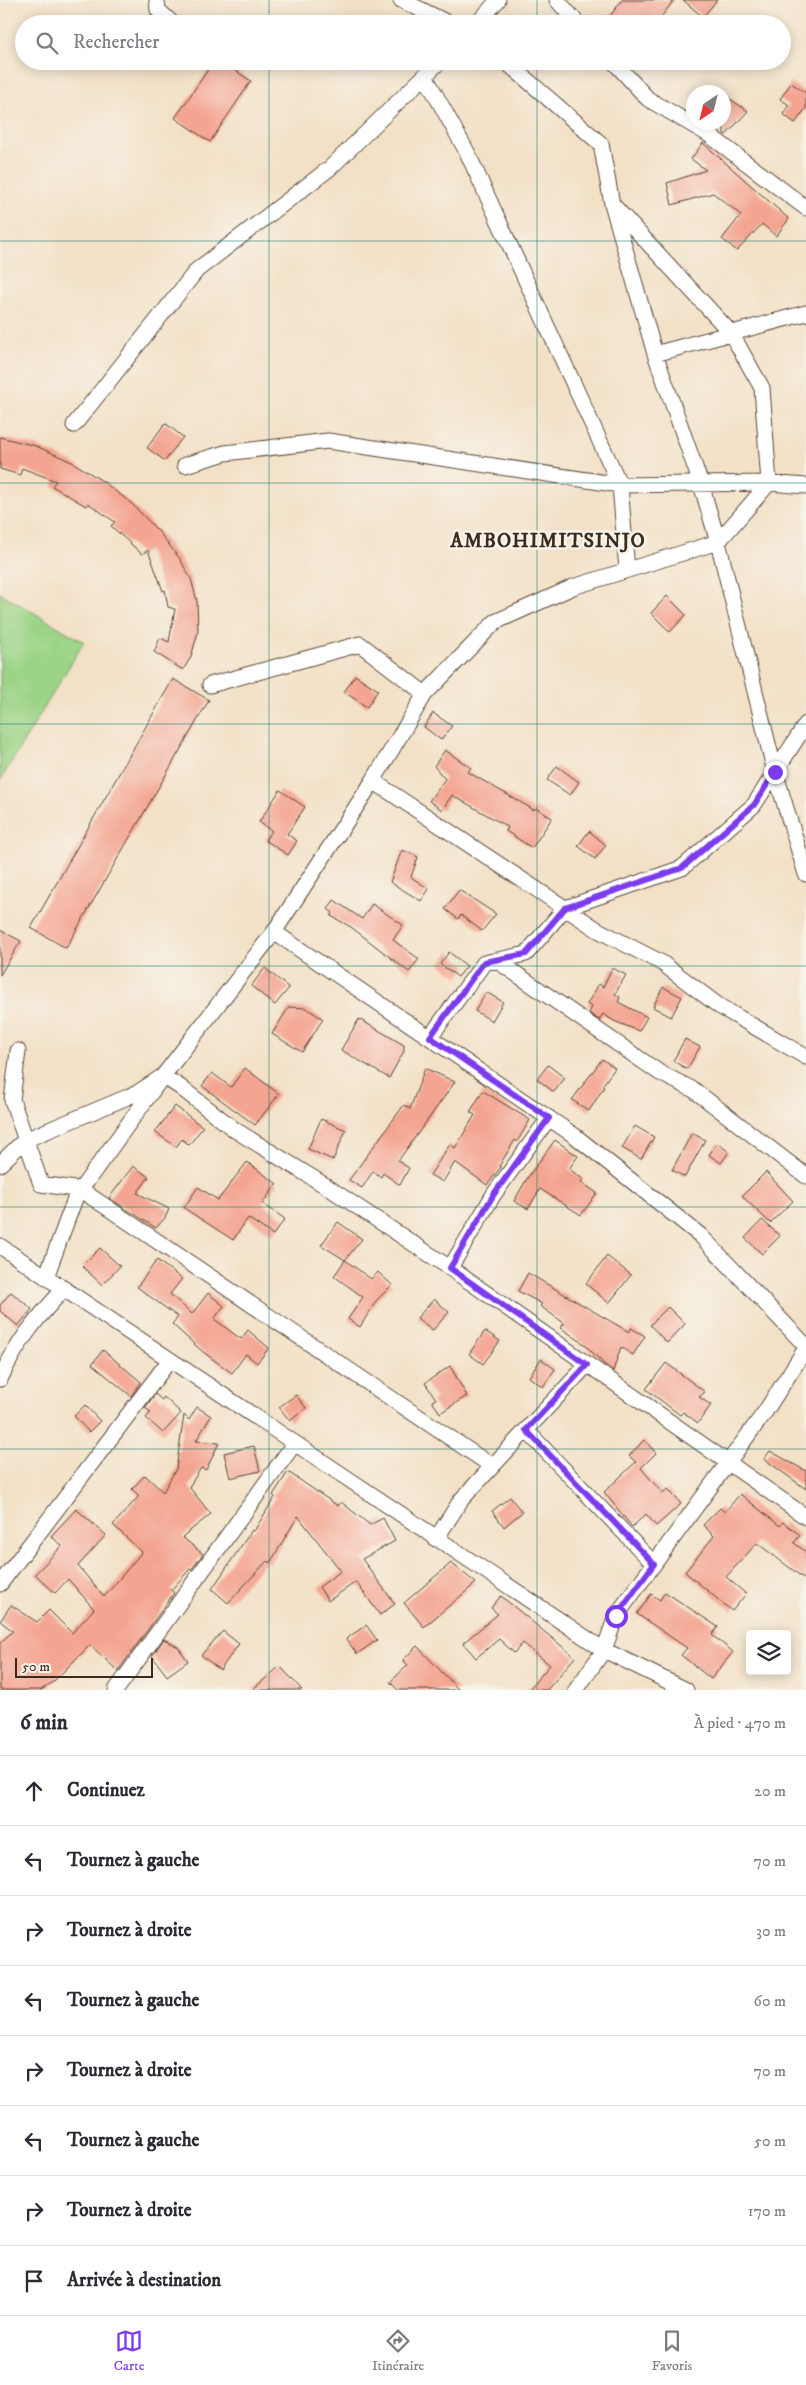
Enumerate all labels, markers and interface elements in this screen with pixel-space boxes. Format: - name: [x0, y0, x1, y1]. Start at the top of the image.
- search box: [15, 15, 791, 70]
- icon: search: [33, 29, 61, 57]
- text: Rechercher: [73, 31, 159, 54]
- north arrow: [686, 85, 731, 130]
- district label: AMBOHIMITSINJO: [449, 529, 646, 554]
- route end: [764, 761, 787, 784]
- route start: [605, 1605, 628, 1628]
- map controls: [746, 1630, 791, 1675]
- button: layers: [746, 1630, 791, 1675]
- scale bar: [15, 1655, 152, 1678]
- text: 50 m: [22, 1658, 50, 1676]
- text: 6 min: [20, 1710, 68, 1736]
- text: À pied · 470 m: [694, 1713, 786, 1733]
- icon: ahead: [20, 1777, 48, 1805]
- text: Continuez: [67, 1779, 145, 1802]
- text: 20 m: [754, 1781, 786, 1801]
- icon: left: [20, 1847, 48, 1875]
- text: Tournez à gauche: [67, 1849, 199, 1872]
- text: 70 m: [754, 1851, 786, 1871]
- icon: right: [20, 1917, 48, 1945]
- text: Tournez à droite: [67, 1919, 192, 1942]
- text: 30 m: [756, 1921, 786, 1941]
- icon: left: [20, 1987, 48, 2015]
- text: Tournez à gauche: [67, 1989, 199, 2012]
- text: 60 m: [754, 1991, 786, 2011]
- icon: right: [20, 2057, 48, 2085]
- text: Tournez à droite: [67, 2059, 192, 2082]
- text: 70 m: [754, 2061, 786, 2081]
- icon: left: [20, 2127, 48, 2155]
- text: Tournez à gauche: [67, 2129, 199, 2152]
- text: 50 m: [754, 2131, 786, 2151]
- icon: right: [20, 2197, 48, 2225]
- text: Tournez à droite: [67, 2199, 192, 2222]
- text: 170 m: [748, 2201, 786, 2221]
- icon: arrive: [20, 2267, 48, 2295]
- text: Arrivée à destination: [67, 2269, 221, 2292]
- tab: Carte: [114, 2327, 144, 2375]
- tab: Itinéraire: [372, 2327, 424, 2375]
- tab: Favoris: [652, 2327, 692, 2375]

